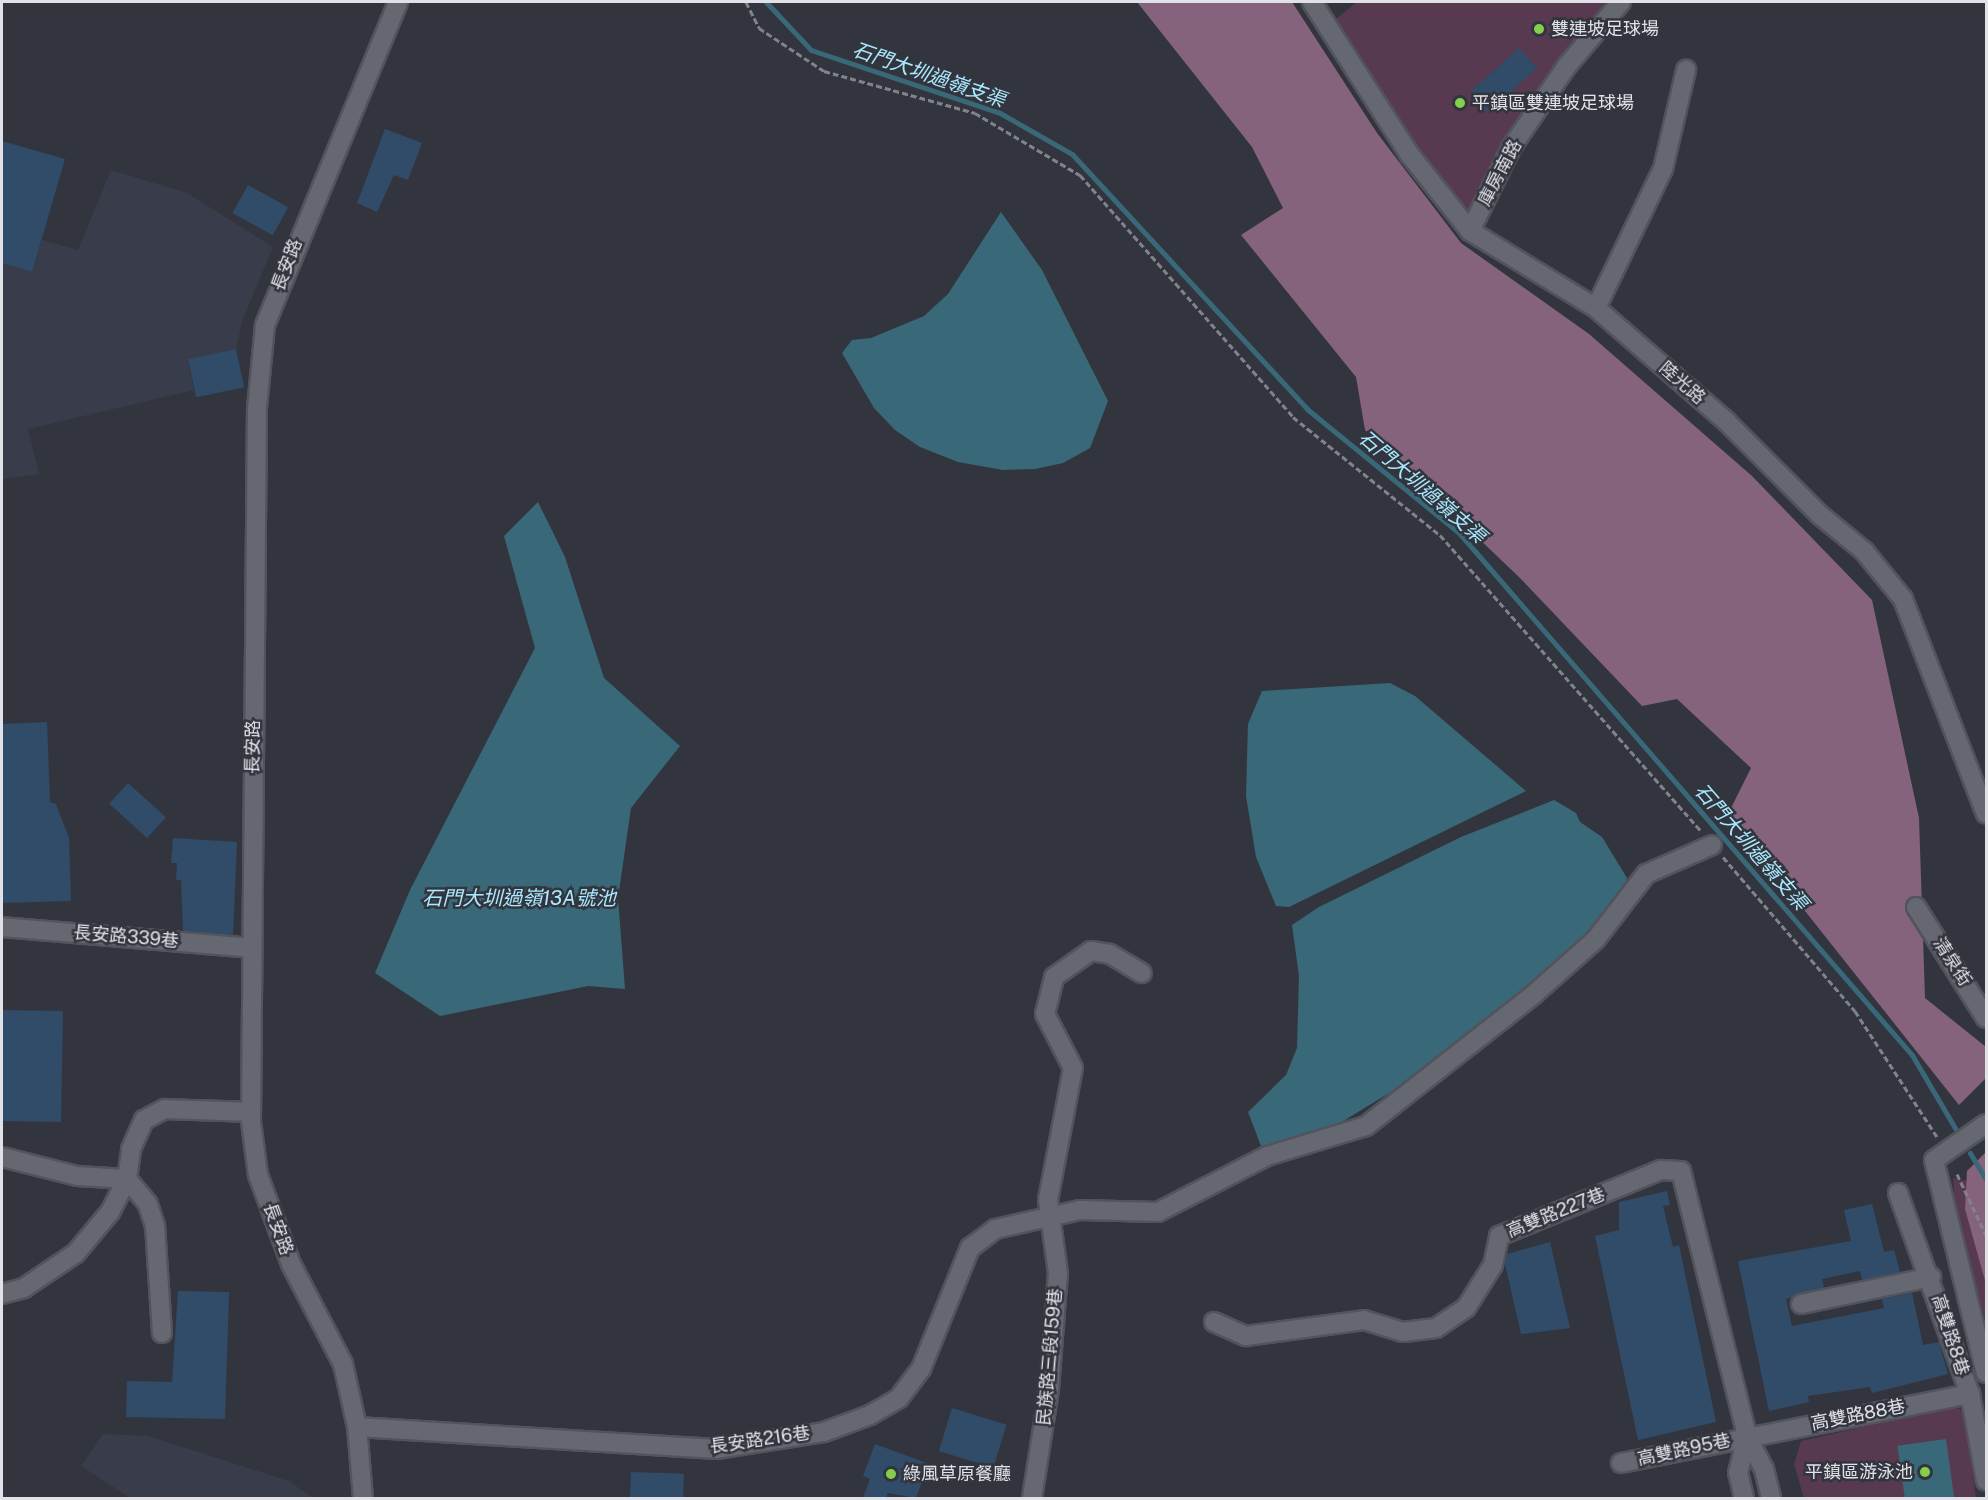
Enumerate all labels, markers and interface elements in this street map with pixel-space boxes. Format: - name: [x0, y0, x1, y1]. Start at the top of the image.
- place label: 雙連坡足球場: [1551, 18, 1659, 40]
- marker: 雙連坡足球場: [1532, 22, 1546, 36]
- water label: 石門大圳過嶺支渠: [849, 38, 1009, 112]
- place label: 平鎮區雙連坡足球場: [1472, 92, 1634, 114]
- marker: 平鎮區雙連坡足球場: [1453, 96, 1467, 110]
- street label: 庫房南路: [1474, 136, 1526, 210]
- street label: 長安路: [267, 236, 307, 294]
- street label: 陸光路: [1655, 357, 1709, 409]
- water label: 石門大圳過嶺支渠: [1354, 425, 1490, 549]
- street label: 長安路: [242, 720, 264, 774]
- water label: 石門大圳過嶺支渠: [1689, 779, 1813, 915]
- water label: 石門大圳過嶺13A號池: [422, 886, 616, 910]
- street label: 長安路339巷: [72, 922, 180, 952]
- street label: 清泉街: [1928, 933, 1976, 991]
- street label: 高雙路227巷: [1504, 1183, 1608, 1243]
- street label: 長安路: [259, 1200, 297, 1258]
- street label: 民族路三段159巷: [1033, 1287, 1067, 1427]
- street label: 高雙路8巷: [1927, 1292, 1973, 1378]
- street label: 高雙路88巷: [1809, 1395, 1907, 1435]
- street label: 長安路216巷: [708, 1422, 812, 1458]
- street label: 高雙路95巷: [1635, 1430, 1733, 1470]
- place label: 平鎮區游泳池: [1805, 1461, 1913, 1483]
- place label: 綠風草原餐廳: [903, 1463, 1011, 1485]
- marker: 平鎮區游泳池: [1918, 1465, 1932, 1479]
- marker: 綠風草原餐廳: [884, 1467, 898, 1481]

